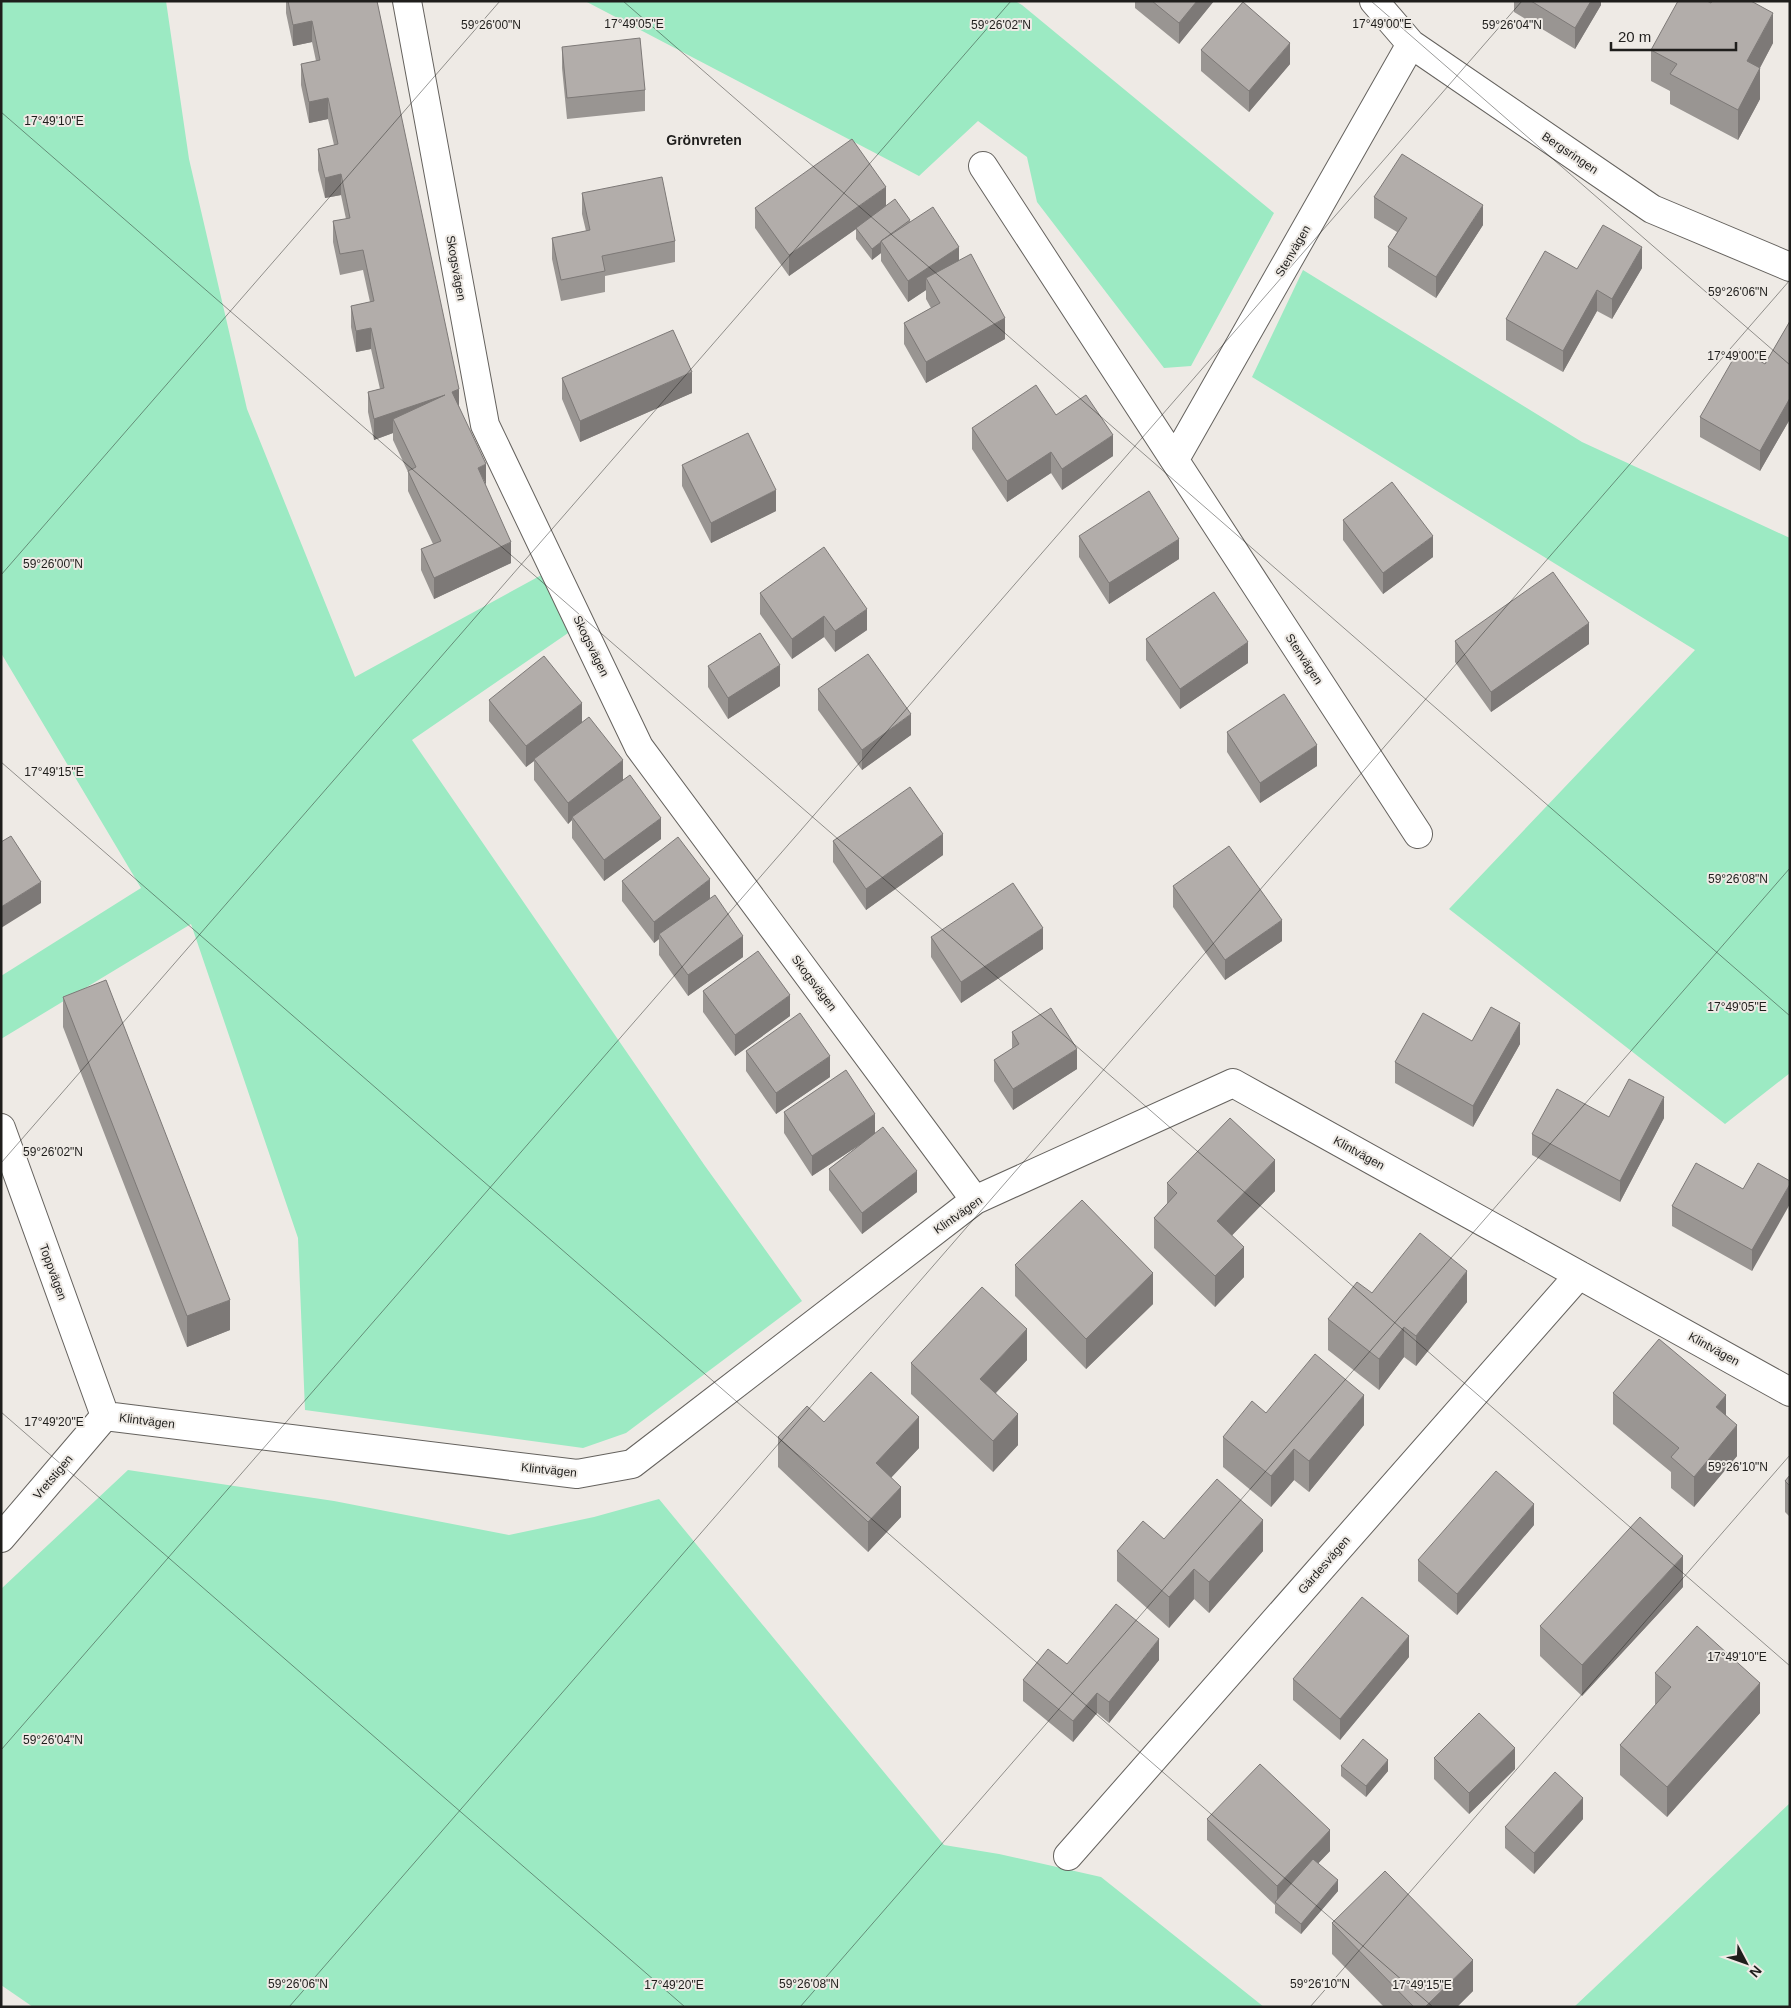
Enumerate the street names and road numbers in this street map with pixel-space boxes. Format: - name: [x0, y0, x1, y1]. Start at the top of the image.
- street label: Bergsringen: [1539, 129, 1601, 177]
- street label: Stenvägen: [1273, 223, 1313, 279]
- street label: Skogsvägen: [443, 234, 469, 302]
- street label: Skogsvägen: [570, 613, 612, 679]
- street label: Stenvägen: [1283, 631, 1325, 687]
- street label: Skogsvägen: [789, 952, 839, 1014]
- street label: Klintvägen: [1331, 1133, 1387, 1173]
- street label: Klintvägen: [931, 1193, 985, 1237]
- street label: Toppvägen: [36, 1242, 70, 1302]
- street label: Klintvägen: [1686, 1329, 1742, 1369]
- street label: Klintvägen: [118, 1411, 176, 1431]
- street label: Vretstigen: [30, 1452, 76, 1502]
- street label: Klintvägen: [520, 1460, 578, 1480]
- street label: Gärdesvägen: [1295, 1533, 1353, 1597]

